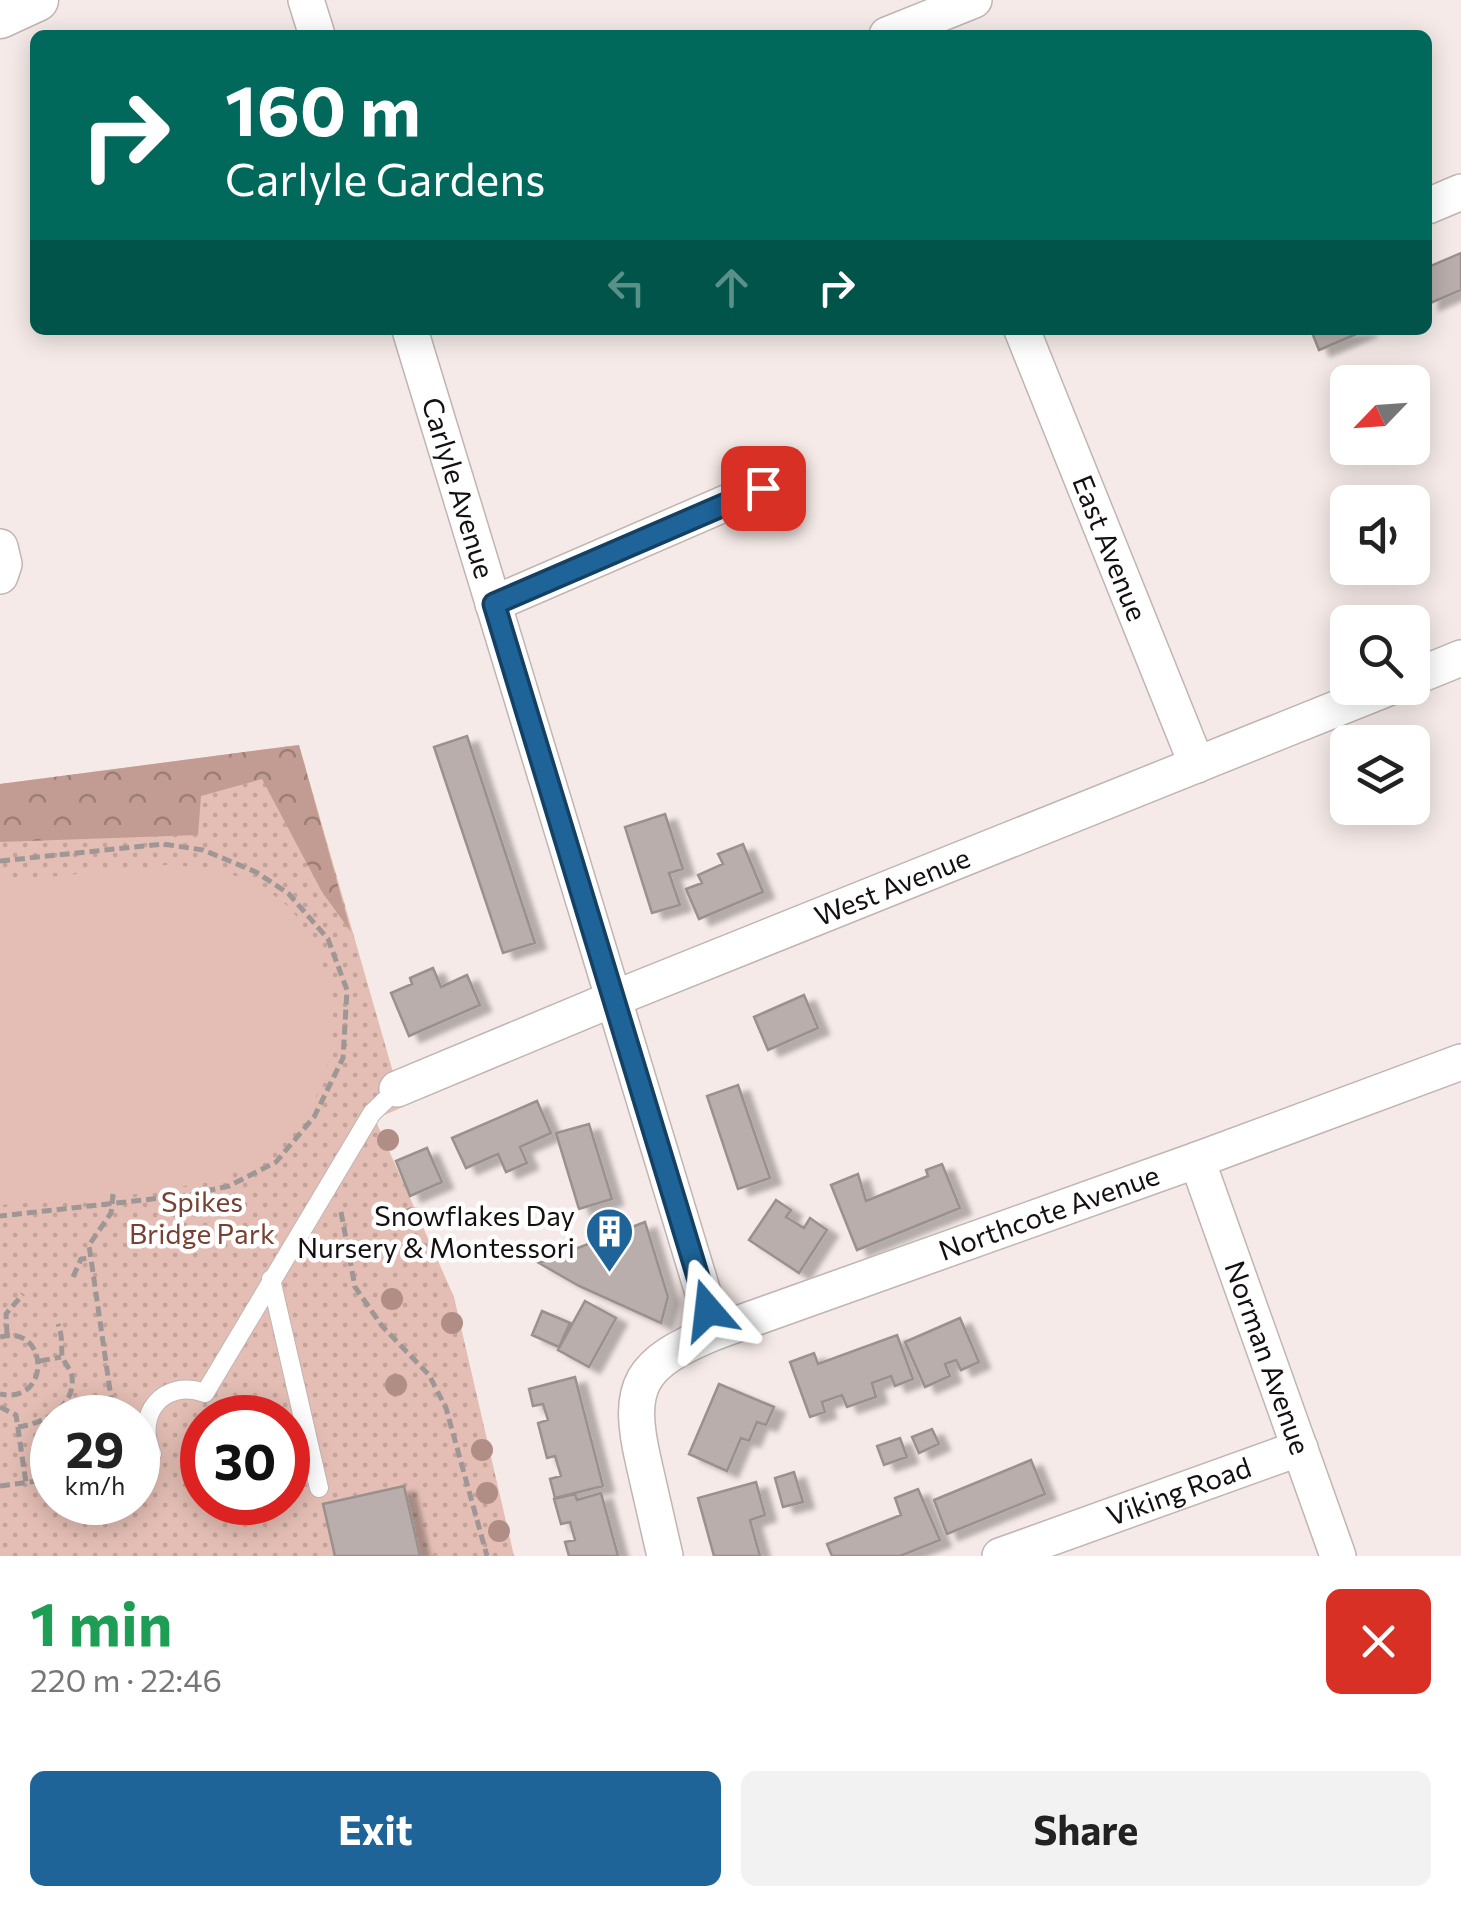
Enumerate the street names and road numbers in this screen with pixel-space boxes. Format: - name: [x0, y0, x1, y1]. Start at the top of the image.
- street label: Carlyle Avenue: [415, 393, 503, 582]
- street label: East Avenue: [1066, 470, 1155, 626]
- street label: West Avenue: [809, 840, 975, 932]
- street label: Northcote Avenue: [934, 1157, 1163, 1267]
- street label: Norman Avenue: [1218, 1256, 1318, 1459]
- street label: Viking Road: [1102, 1449, 1255, 1532]

